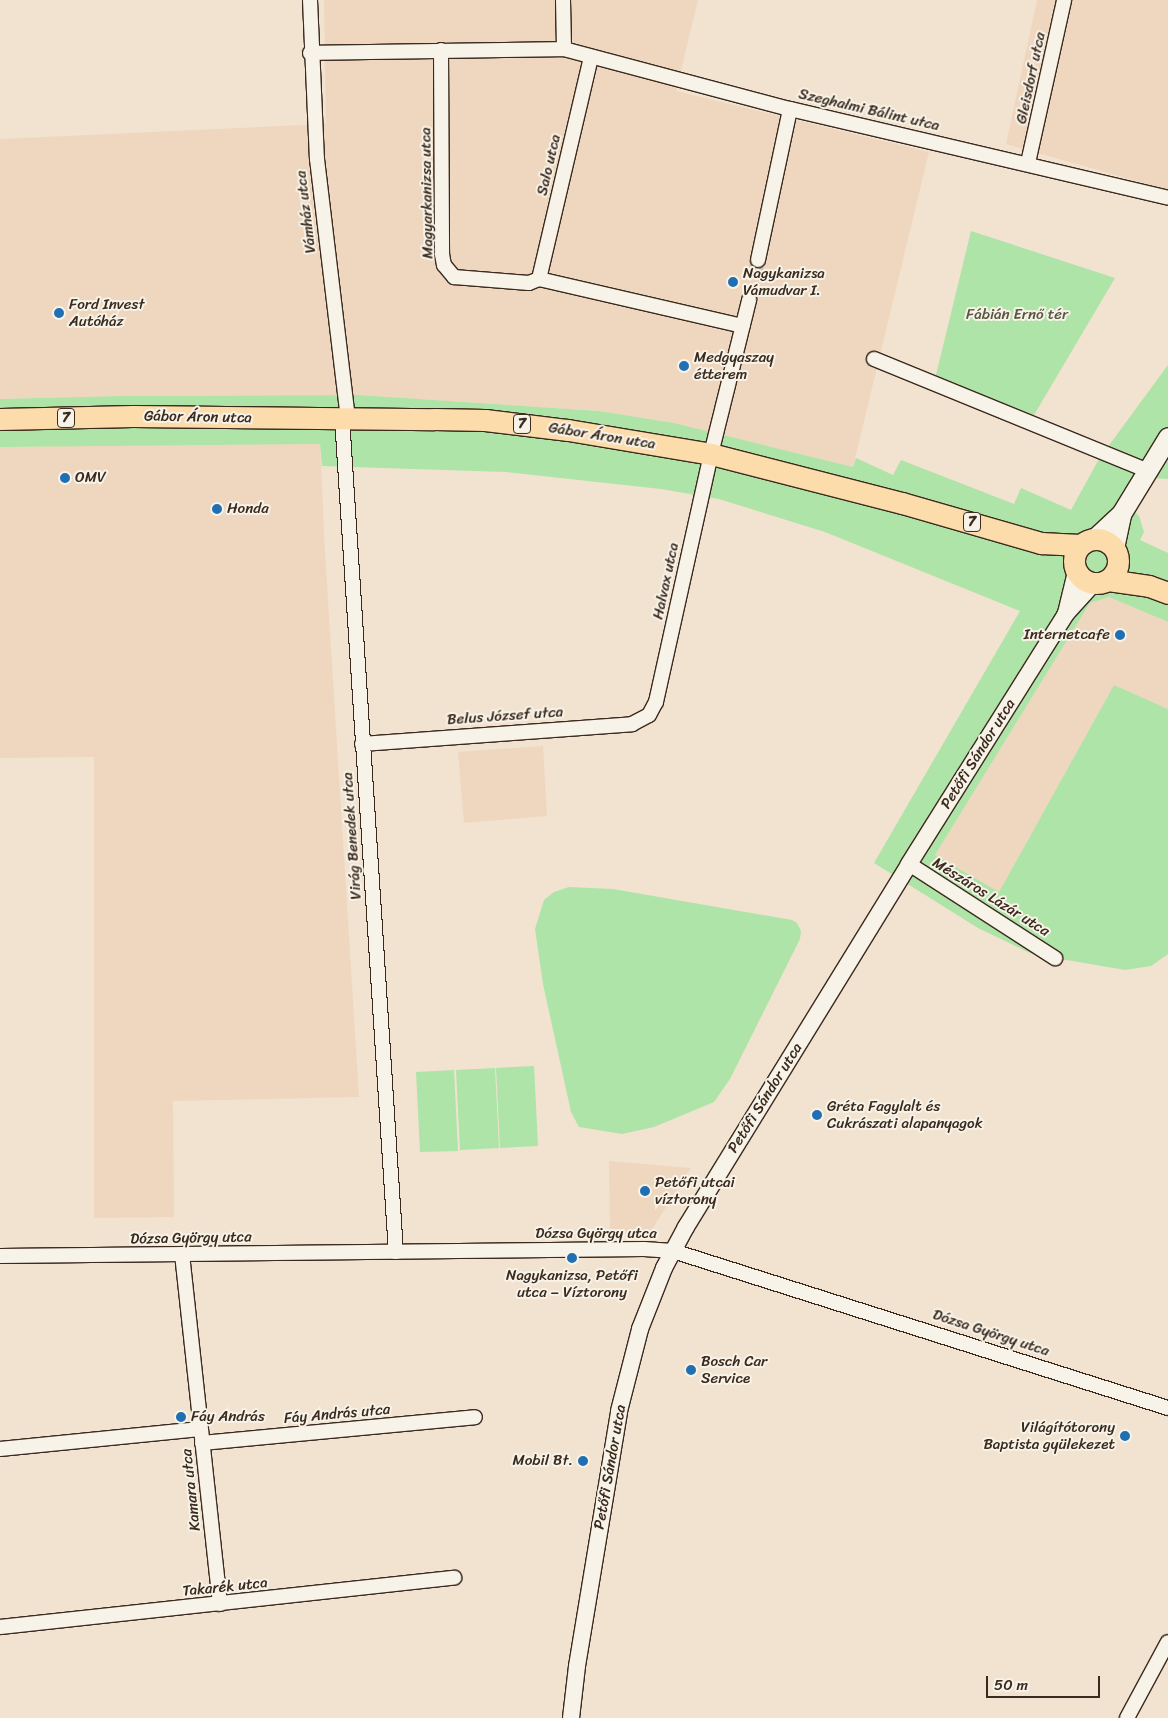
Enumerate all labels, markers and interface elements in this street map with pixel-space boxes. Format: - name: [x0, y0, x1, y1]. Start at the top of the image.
- street label: Gleisdorf utca: [1012, 30, 1050, 126]
- street label: Szeghalmi Bálint utca: [797, 85, 941, 135]
- street label: Magyarkanizsa utca: [417, 127, 437, 259]
- street label: Salo utca: [533, 133, 565, 197]
- street label: Vámház utca: [292, 170, 320, 254]
- place label: Nagykanizsa Vámudvar I.: [743, 264, 825, 299]
- marker: Nagykanizsa Vámudvar I.: [727, 276, 739, 288]
- place label: Ford Invest Autóház: [69, 295, 144, 330]
- park label: Fábián Ernő tér: [966, 306, 1068, 324]
- marker: Ford Invest Autóház: [53, 307, 65, 319]
- place label: Medgyaszay étterem: [694, 348, 774, 383]
- marker: Medgyaszay étterem: [678, 360, 690, 372]
- road number: 7: [56, 406, 76, 429]
- street label: Gábor Áron utca: [144, 407, 252, 427]
- road number: 7: [512, 412, 532, 436]
- street label: Gábor Áron utca: [547, 419, 657, 453]
- place label: OMV: [75, 469, 106, 487]
- marker: OMV: [59, 472, 71, 484]
- place label: Honda: [227, 500, 269, 518]
- marker: Honda: [211, 503, 223, 515]
- road number: 7: [962, 511, 982, 534]
- street label: Halvax utca: [649, 541, 683, 621]
- place label: Internetcafe: [1024, 626, 1110, 644]
- marker: Internetcafe: [1114, 629, 1126, 641]
- street label: Petőfi Sándor utca: [937, 696, 1019, 812]
- street label: Belus József utca: [446, 703, 564, 729]
- street label: Virág Benedek utca: [339, 772, 365, 900]
- street label: Mészáros Lázár utca: [929, 854, 1053, 940]
- street label: Petőfi Sándor utca: [724, 1040, 806, 1156]
- place label: Gréta Fagylalt és Cukrászati alapanyagok: [827, 1097, 983, 1132]
- marker: Gréta Fagylalt és Cukrászati alapanyagok: [811, 1109, 823, 1121]
- place label: Petőfi utcai víztorony: [655, 1173, 735, 1208]
- marker: Petőfi utcai víztorony: [639, 1185, 651, 1197]
- street label: Dózsa György utca: [535, 1225, 657, 1243]
- street label: Dózsa György utca: [130, 1228, 252, 1248]
- marker: Nagykanizsa, Petőfi utca – Víztorony: [566, 1252, 578, 1264]
- place label: Nagykanizsa, Petőfi utca – Víztorony: [506, 1266, 638, 1301]
- street label: Dózsa György utca: [930, 1306, 1052, 1360]
- place label: Bosch Car Service: [701, 1352, 767, 1387]
- marker: Bosch Car Service: [685, 1364, 697, 1376]
- street label: Fáy András utca: [283, 1400, 391, 1428]
- street label: Petőfi Sándor utca: [590, 1403, 630, 1531]
- place label: Fáy András: [191, 1408, 265, 1426]
- marker: Fáy András: [175, 1411, 187, 1423]
- place label: Világítótorony Baptista gyülekezet: [984, 1418, 1115, 1453]
- marker: Világítótorony Baptista gyülekezet: [1119, 1430, 1131, 1442]
- street label: Kamara utca: [178, 1448, 204, 1532]
- place label: Mobil Bt.: [512, 1452, 573, 1470]
- marker: Mobil Bt.: [577, 1455, 589, 1467]
- street label: Takarék utca: [182, 1574, 268, 1600]
- scale bar: [988, 1666, 1102, 1698]
- text: 50 m: [994, 1672, 1028, 1698]

